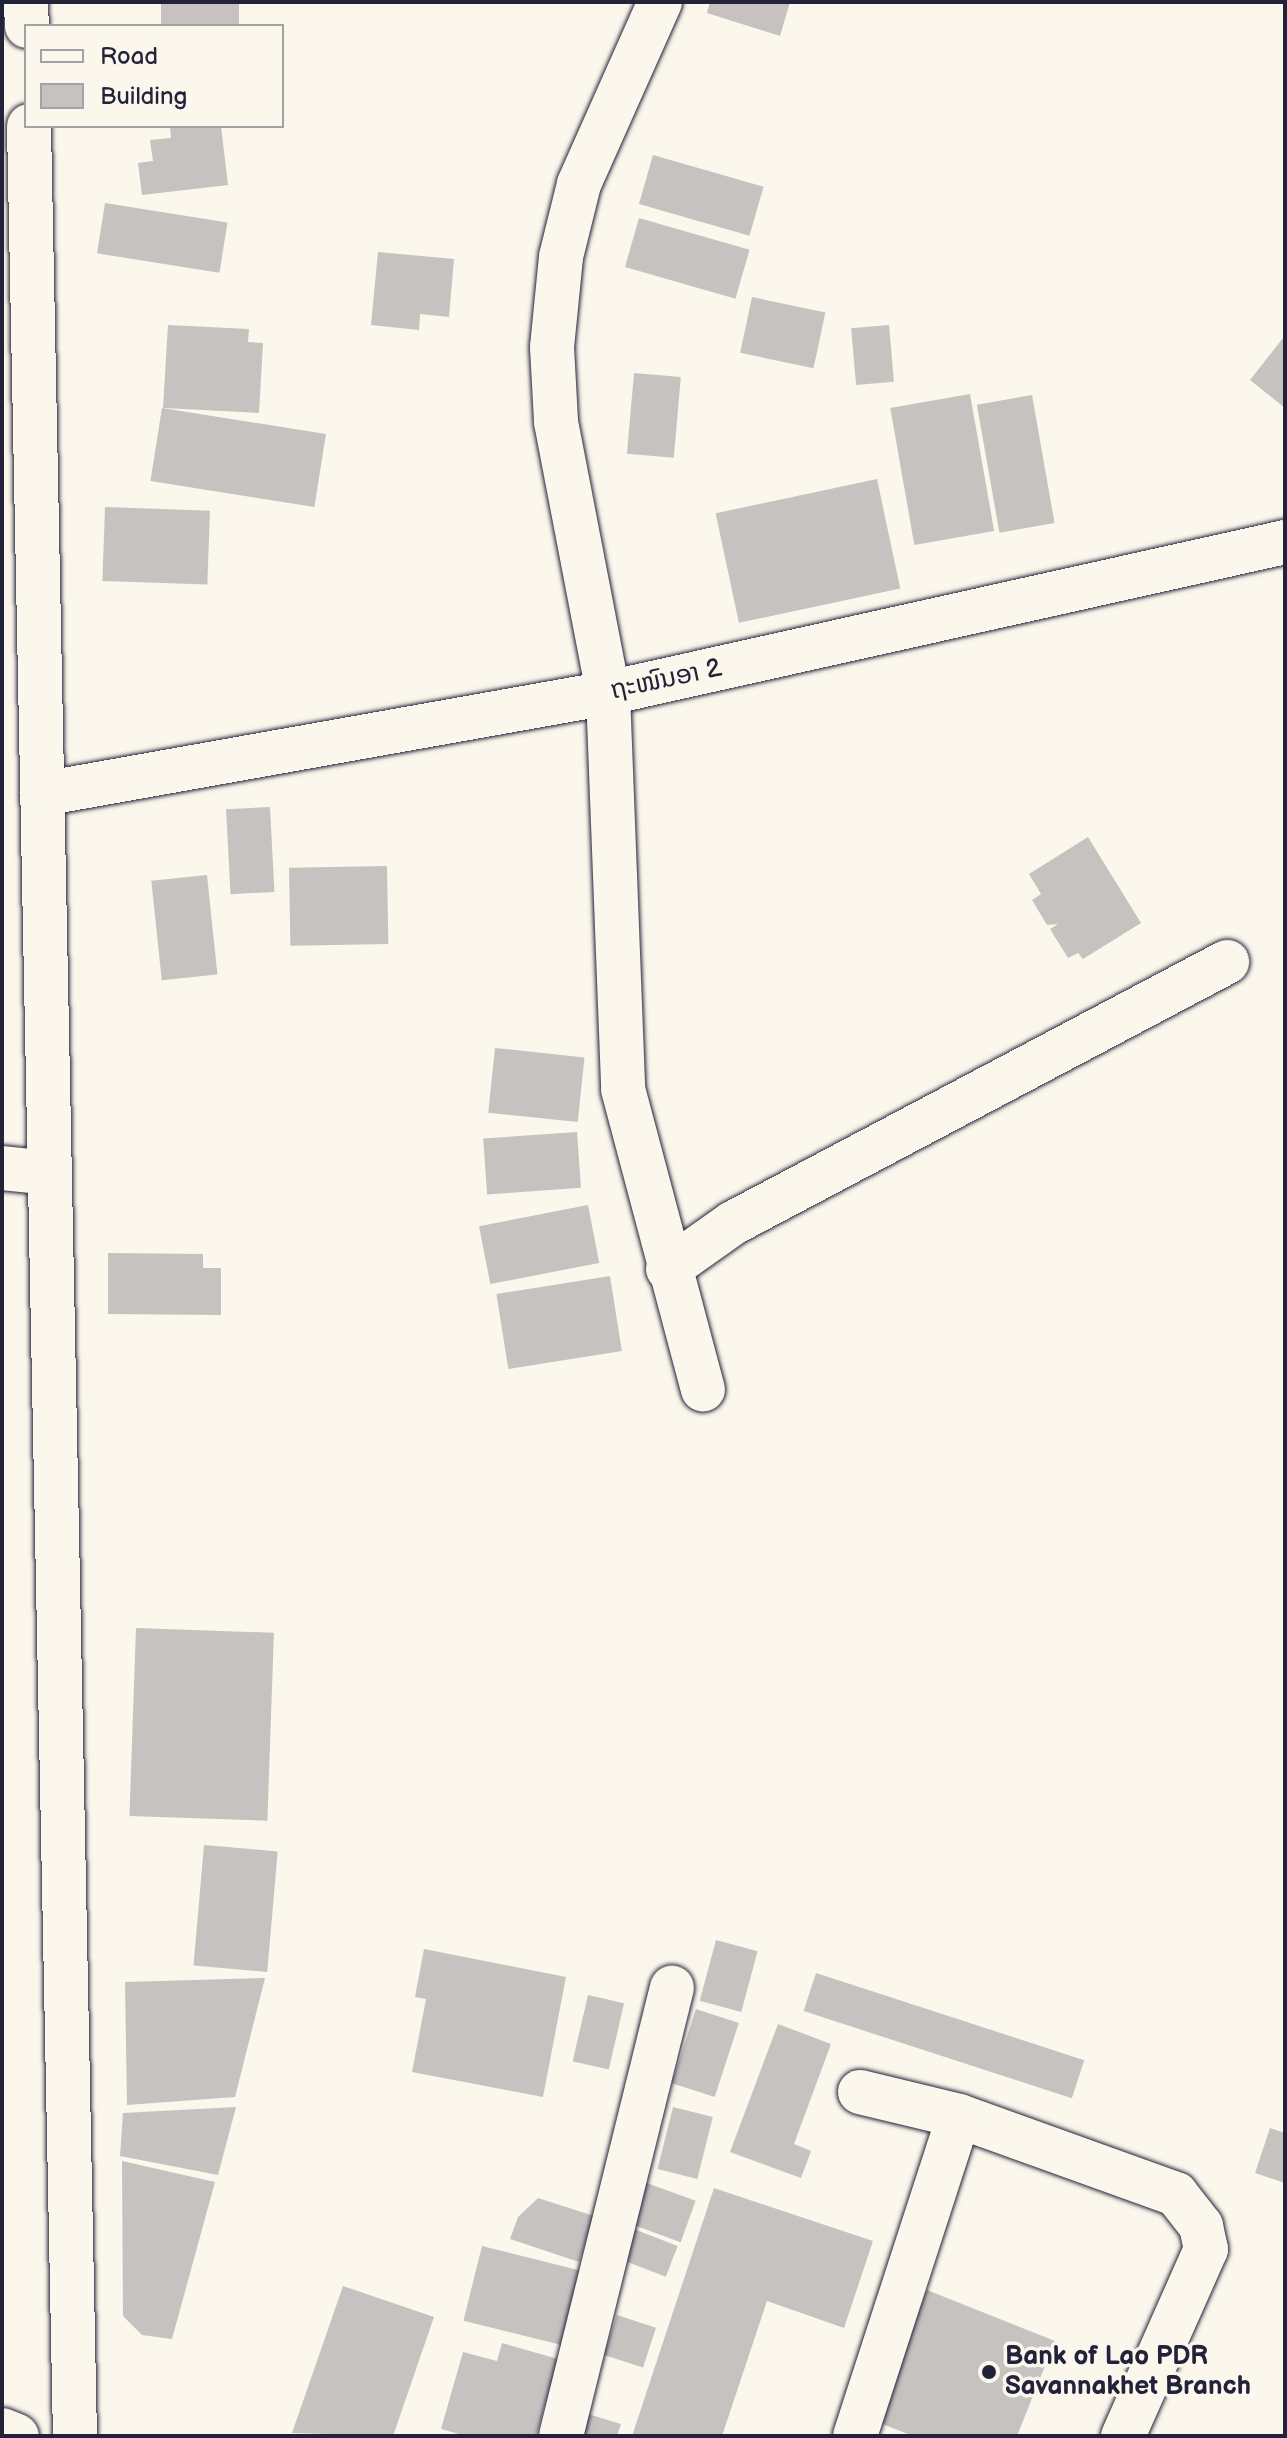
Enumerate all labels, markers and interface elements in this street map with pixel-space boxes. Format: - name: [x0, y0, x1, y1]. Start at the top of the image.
- legend: [24, 24, 284, 128]
- text: Road: [100, 42, 158, 71]
- text: Building: [100, 82, 187, 111]
- street label: ຖະໜົນອາ 2: [607, 653, 725, 707]
- place label: Bank of Lao PDR Savannakhet Branch: [1005, 2341, 1251, 2402]
- marker: Bank of Lao PDR Savannakhet Branch: [980, 2363, 998, 2381]

